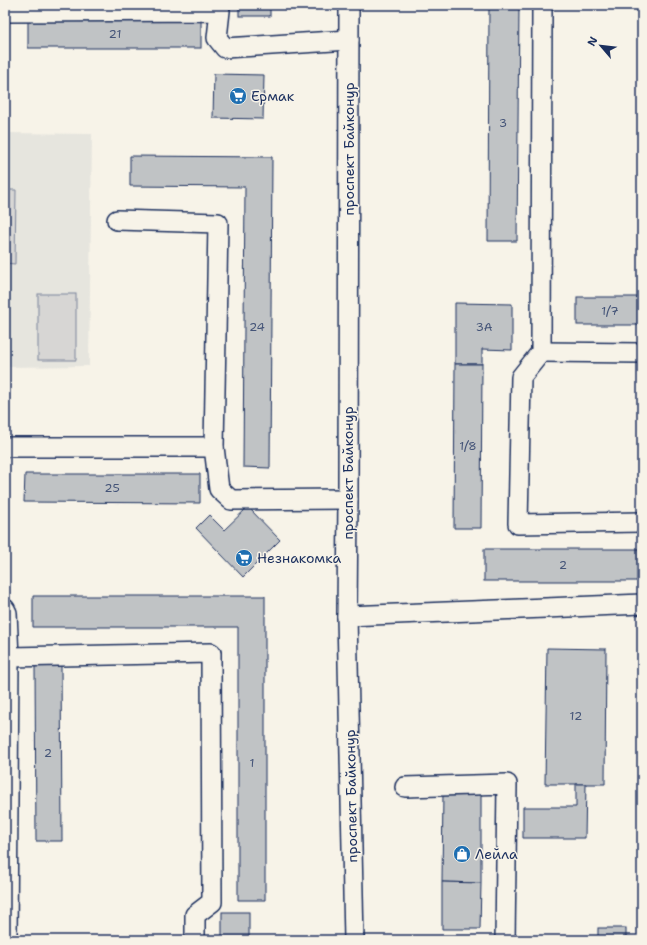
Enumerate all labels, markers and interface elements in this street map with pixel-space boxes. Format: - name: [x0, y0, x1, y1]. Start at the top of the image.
- house number: 21: [109, 26, 121, 42]
- north arrow: [581, 26, 621, 66]
- text: N: [584, 34, 601, 49]
- street label: проспект Байконур: [340, 82, 358, 216]
- supermarket icon: Ермак: [228, 86, 248, 106]
- place label: Ермак: [251, 87, 295, 105]
- house number: 3: [499, 115, 507, 131]
- house number: 1/7: [601, 303, 619, 319]
- house number: 24: [249, 319, 265, 335]
- house number: 3А: [475, 319, 493, 335]
- street label: проспект Байконур: [339, 406, 357, 540]
- house number: 1/8: [459, 438, 477, 454]
- house number: 25: [104, 480, 120, 496]
- supermarket icon: Незнакомка: [234, 548, 254, 568]
- place label: Незнакомка: [257, 549, 342, 567]
- house number: 2: [559, 557, 567, 573]
- house number: 12: [570, 708, 582, 724]
- street label: проспект Байконур: [341, 729, 361, 863]
- house number: 2: [44, 745, 52, 761]
- house number: 1: [249, 755, 255, 771]
- shop icon: Лейла: [452, 844, 472, 864]
- place label: Лейла: [475, 845, 518, 863]

